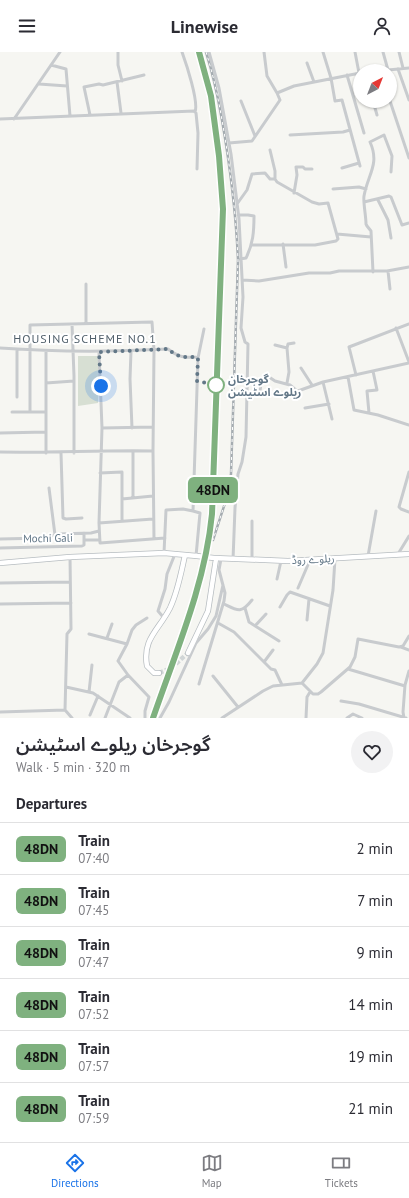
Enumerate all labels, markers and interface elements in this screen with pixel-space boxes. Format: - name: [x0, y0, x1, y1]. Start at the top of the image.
- icon: menu: [16, 15, 38, 37]
- text: Linewise: [171, 15, 238, 38]
- icon: person: [371, 15, 393, 37]
- north arrow: [353, 64, 397, 108]
- map controls: [353, 64, 397, 108]
- district label: HOUSING SCHEME NO.1: [13, 331, 157, 346]
- place label: گوجرخان ریلوے اسٹیشن: [228, 372, 301, 399]
- your location: [91, 376, 111, 396]
- marker: گوجرخان ریلوے اسٹیشن: [207, 376, 225, 394]
- line badge: 48DN: [185, 477, 241, 503]
- text: 48DN: [196, 481, 230, 499]
- street label: Mochi Gali: [23, 531, 73, 545]
- street label: ریلوے روڈ: [291, 551, 335, 567]
- button: heart: [351, 731, 393, 773]
- text: گوجرخان ریلوے اسٹیشن: [16, 732, 210, 756]
- text: Walk · 5 min · 320 m: [16, 759, 130, 776]
- text: Departures: [16, 794, 87, 813]
- text: Train: [78, 831, 110, 850]
- text: 2 min: [356, 839, 393, 858]
- text: 48DN: [24, 840, 58, 858]
- text: 07:40: [78, 850, 109, 867]
- text: Train: [78, 883, 110, 902]
- text: 7 min: [357, 891, 393, 910]
- text: 48DN: [24, 892, 58, 910]
- text: 07:45: [78, 902, 109, 919]
- text: Train: [78, 935, 110, 954]
- text: 9 min: [356, 943, 393, 962]
- text: 48DN: [24, 944, 58, 962]
- text: 07:47: [78, 954, 109, 971]
- text: Train: [78, 987, 110, 1006]
- text: 14 min: [348, 995, 393, 1014]
- text: 48DN: [24, 996, 58, 1014]
- text: 07:52: [78, 1006, 109, 1023]
- text: Train: [78, 1039, 110, 1058]
- text: 19 min: [348, 1047, 393, 1066]
- text: 48DN: [24, 1048, 58, 1066]
- text: 07:57: [78, 1058, 109, 1075]
- text: Train: [78, 1091, 110, 1110]
- text: 21 min: [348, 1099, 393, 1118]
- text: 48DN: [24, 1100, 58, 1118]
- text: 07:59: [78, 1110, 109, 1127]
- tab: Directions: [51, 1152, 99, 1190]
- tab: Map: [201, 1152, 223, 1190]
- tab: Tickets: [325, 1152, 358, 1190]

